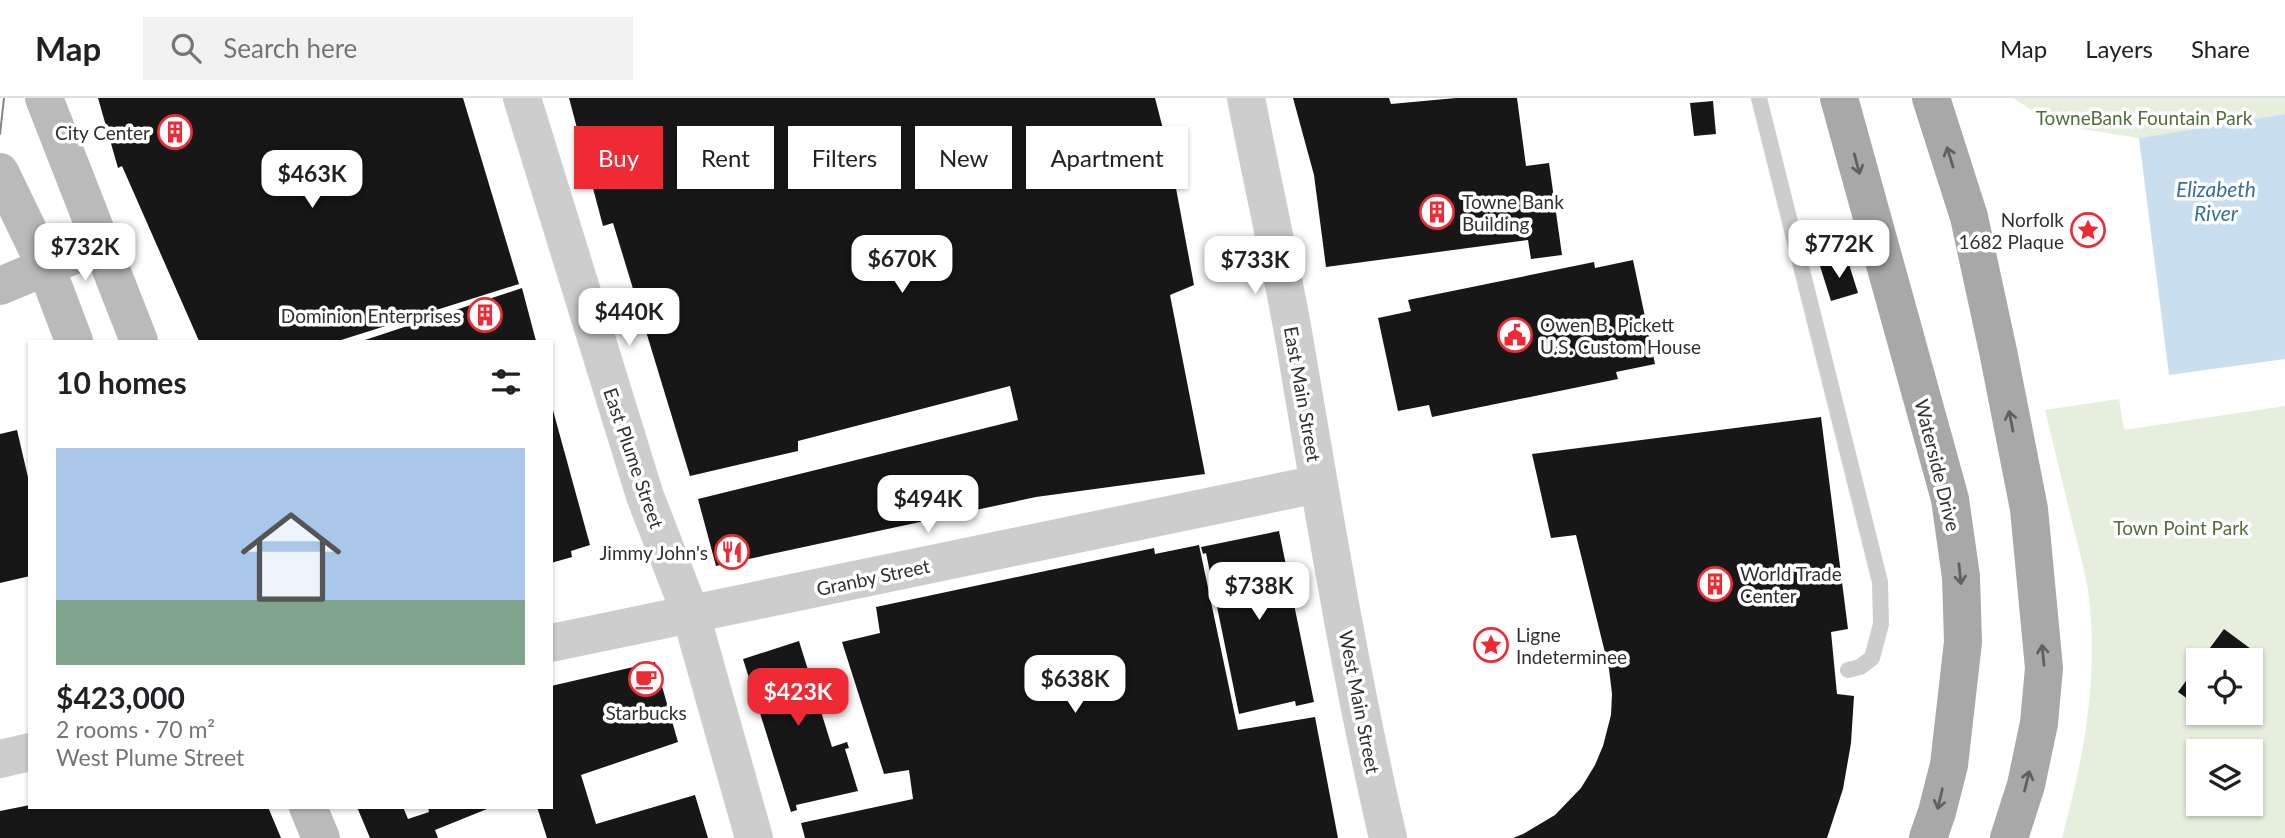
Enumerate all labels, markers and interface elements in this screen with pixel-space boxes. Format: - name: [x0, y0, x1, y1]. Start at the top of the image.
- search box: [143, 17, 633, 80]
- text: Map: [35, 28, 101, 68]
- icon: search: [167, 29, 205, 67]
- text: Search here: [223, 32, 357, 64]
- text: Map: [2000, 34, 2047, 63]
- text: Layers: [2085, 34, 2153, 63]
- text: Share: [2191, 34, 2250, 63]
- park label: TowneBank Fountain Park: [2036, 106, 2253, 129]
- building icon: City Center: [156, 113, 194, 151]
- place label: City Center: [55, 121, 150, 144]
- chip: Buy: [574, 126, 663, 189]
- chip: Rent: [677, 126, 774, 189]
- chip: Filters: [788, 126, 901, 189]
- chip: New: [915, 126, 1012, 189]
- chip: Apartment: [1026, 126, 1188, 189]
- one-way arrow: [1942, 147, 1955, 169]
- pin: $463K: [263, 150, 361, 210]
- one-way arrow: [1851, 152, 1864, 175]
- text: $463K: [277, 159, 347, 187]
- water label: Elizabeth River: [2176, 176, 2256, 225]
- place label: Towne Bank Building: [1462, 190, 1564, 235]
- building icon: Towne Bank Building: [1418, 193, 1456, 231]
- place label: Norfolk 1682 Plaque: [1959, 208, 2064, 253]
- place icon: Norfolk 1682 Plaque: [2069, 211, 2107, 249]
- pin: $772K: [1790, 220, 1888, 280]
- pin: $732K: [36, 223, 134, 283]
- text: $772K: [1804, 229, 1874, 257]
- text: $732K: [50, 232, 120, 260]
- pin: $670K: [853, 236, 951, 295]
- pin: $733K: [1206, 236, 1304, 296]
- text: $670K: [867, 244, 937, 272]
- text: $733K: [1220, 245, 1290, 273]
- pin: $440K: [580, 288, 678, 348]
- building icon: Dominion Enterprises: [466, 296, 504, 334]
- text: $440K: [594, 297, 664, 325]
- place label: Dominion Enterprises: [281, 304, 461, 327]
- place label: Owen B. Pickett U.S. Custom House: [1540, 313, 1701, 358]
- public building icon: Owen B. Pickett U.S. Custom House: [1496, 316, 1534, 354]
- street label: East Main Street: [1280, 325, 1326, 464]
- icon: filters: [487, 363, 525, 401]
- text: 10 homes: [56, 364, 187, 400]
- street label: East Plume Street: [599, 385, 669, 532]
- street label: Waterside Drive: [1910, 397, 1966, 533]
- one-way arrow: [2004, 410, 2018, 433]
- pin: $494K: [879, 476, 977, 535]
- text: $494K: [893, 484, 963, 512]
- icon: home: [228, 494, 354, 620]
- park label: Town Point Park: [2113, 516, 2249, 539]
- restaurant icon: Jimmy John's: [713, 533, 751, 571]
- place label: Jimmy John's: [600, 541, 708, 564]
- street label: Granby Street: [814, 554, 932, 600]
- pin: $738K: [1210, 562, 1308, 622]
- place label: World Trade Center: [1740, 562, 1842, 607]
- one-way arrow: [1954, 562, 1967, 585]
- building icon: World Trade Center: [1696, 565, 1734, 603]
- text: $738K: [1224, 571, 1294, 599]
- place label: Ligne Indeterminee: [1516, 623, 1627, 668]
- place icon: Ligne Indeterminee: [1472, 626, 1510, 664]
- street label: West Main Street: [1335, 628, 1385, 776]
- one-way arrow: [2036, 644, 2049, 667]
- map controls: [2186, 648, 2263, 816]
- button: locate: [2186, 648, 2263, 725]
- pin: $638K: [1026, 656, 1124, 715]
- cafe icon: Starbucks: [627, 660, 665, 698]
- text: $638K: [1040, 664, 1110, 692]
- pin: $423K: [749, 668, 847, 728]
- text: $423K: [763, 677, 833, 705]
- text: $423,000: [56, 679, 185, 715]
- place label: Starbucks: [605, 701, 687, 724]
- text: 2 rooms · 70 m²: [56, 715, 215, 743]
- button: layers: [2186, 739, 2263, 816]
- text: West Plume Street: [56, 743, 244, 771]
- one-way arrow: [2021, 770, 2034, 793]
- one-way arrow: [1933, 788, 1946, 810]

